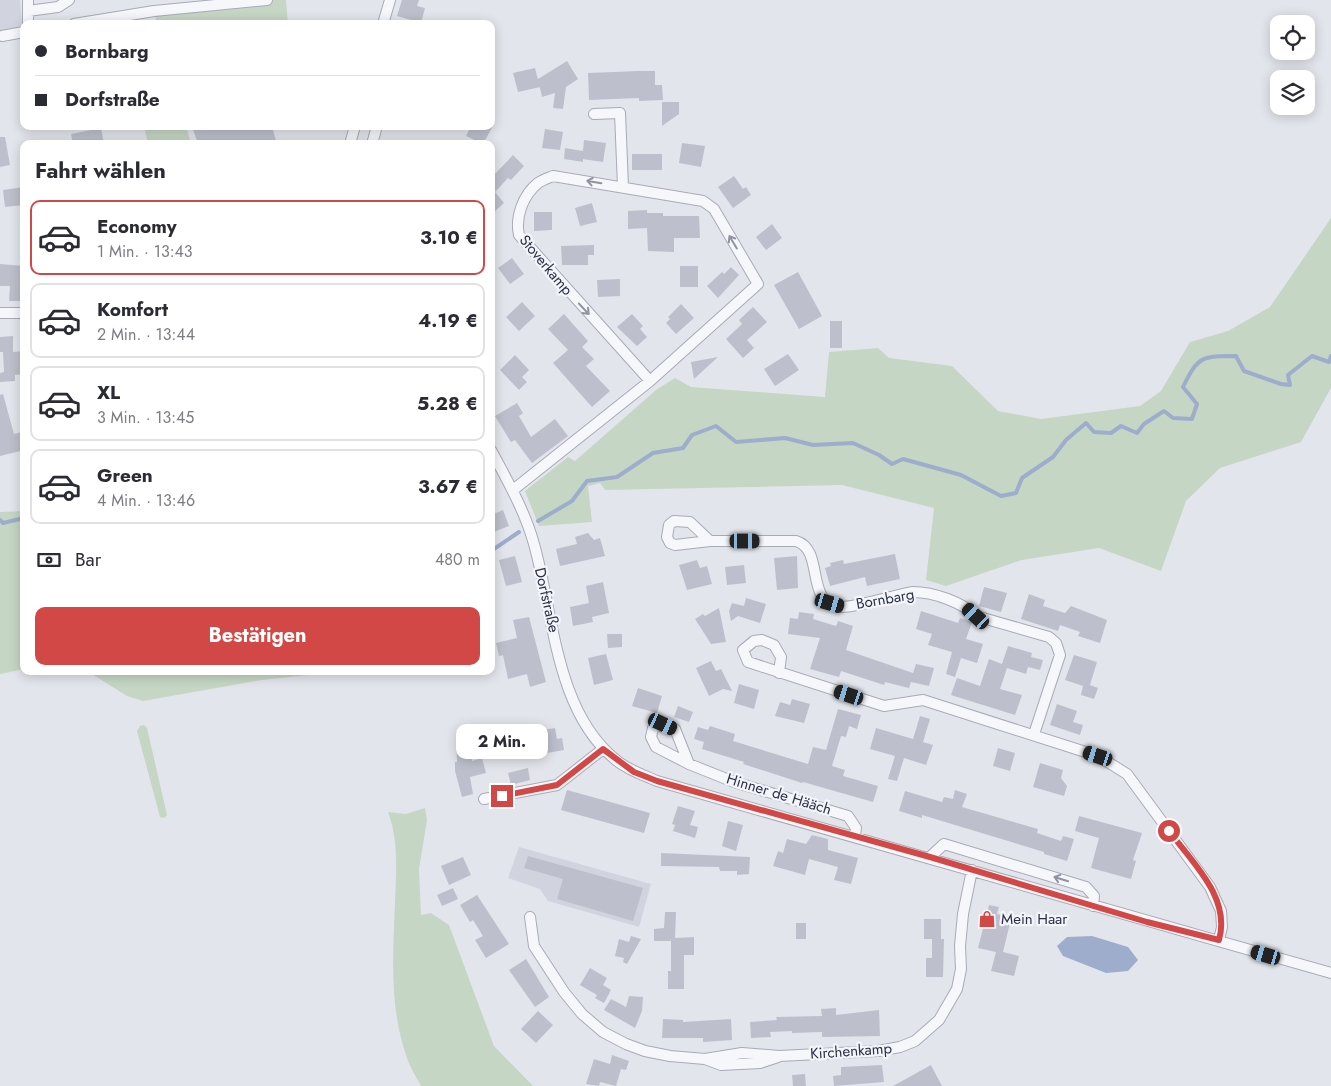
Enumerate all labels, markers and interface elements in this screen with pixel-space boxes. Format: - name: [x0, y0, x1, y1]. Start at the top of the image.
- map controls: [1270, 15, 1315, 115]
- button: locate: [1270, 15, 1315, 60]
- text: Bornbarg: [65, 38, 149, 65]
- button: layers: [1270, 70, 1315, 115]
- text: Dorfstraße: [65, 86, 160, 113]
- text: Fahrt wählen: [35, 154, 166, 186]
- one-way arrow: [586, 177, 602, 187]
- text: Economy: [97, 213, 177, 240]
- icon: car: [37, 215, 82, 260]
- text: 3.10 €: [420, 224, 478, 251]
- street label: Stoverkamp: [514, 230, 578, 300]
- one-way arrow: [728, 235, 738, 249]
- text: 1 Min. · 13:43: [97, 240, 193, 263]
- text: Komfort: [97, 296, 168, 323]
- icon: car: [37, 298, 82, 343]
- one-way arrow: [578, 302, 590, 315]
- text: 4.19 €: [418, 307, 478, 334]
- text: 2 Min. · 13:44: [97, 323, 195, 346]
- text: XL: [97, 379, 120, 406]
- icon: car: [37, 381, 82, 426]
- text: 5.28 €: [417, 390, 478, 417]
- text: 3 Min. · 13:45: [97, 406, 194, 429]
- text: Green: [97, 462, 153, 489]
- icon: car: [37, 464, 82, 509]
- text: 3.67 €: [418, 473, 478, 500]
- text: 4 Min. · 13:46: [97, 489, 195, 512]
- car: [730, 534, 760, 549]
- icon: cash: [35, 546, 63, 574]
- text: Bar: [75, 546, 101, 573]
- text: 480 m: [435, 548, 480, 571]
- street label: Dorfstraße: [529, 565, 565, 635]
- street label: Bornbarg: [854, 583, 916, 615]
- car: [813, 592, 846, 614]
- car: [959, 600, 992, 632]
- button: Bestätigen: [35, 607, 480, 665]
- car: [832, 683, 865, 707]
- car: [646, 711, 679, 737]
- callout: 2 Min.: [456, 724, 548, 758]
- text: 2 Min.: [478, 730, 526, 753]
- car: [1081, 744, 1114, 768]
- street label: Hinner de Hääch: [724, 768, 834, 820]
- route end: [491, 785, 513, 807]
- route start: [1158, 820, 1180, 842]
- one-way arrow: [1054, 874, 1069, 883]
- place label: Mein Haar: [1001, 908, 1068, 930]
- shop icon: Mein Haar: [977, 909, 997, 929]
- car: [1249, 944, 1282, 966]
- street label: Kirchenkamp: [809, 1037, 893, 1065]

